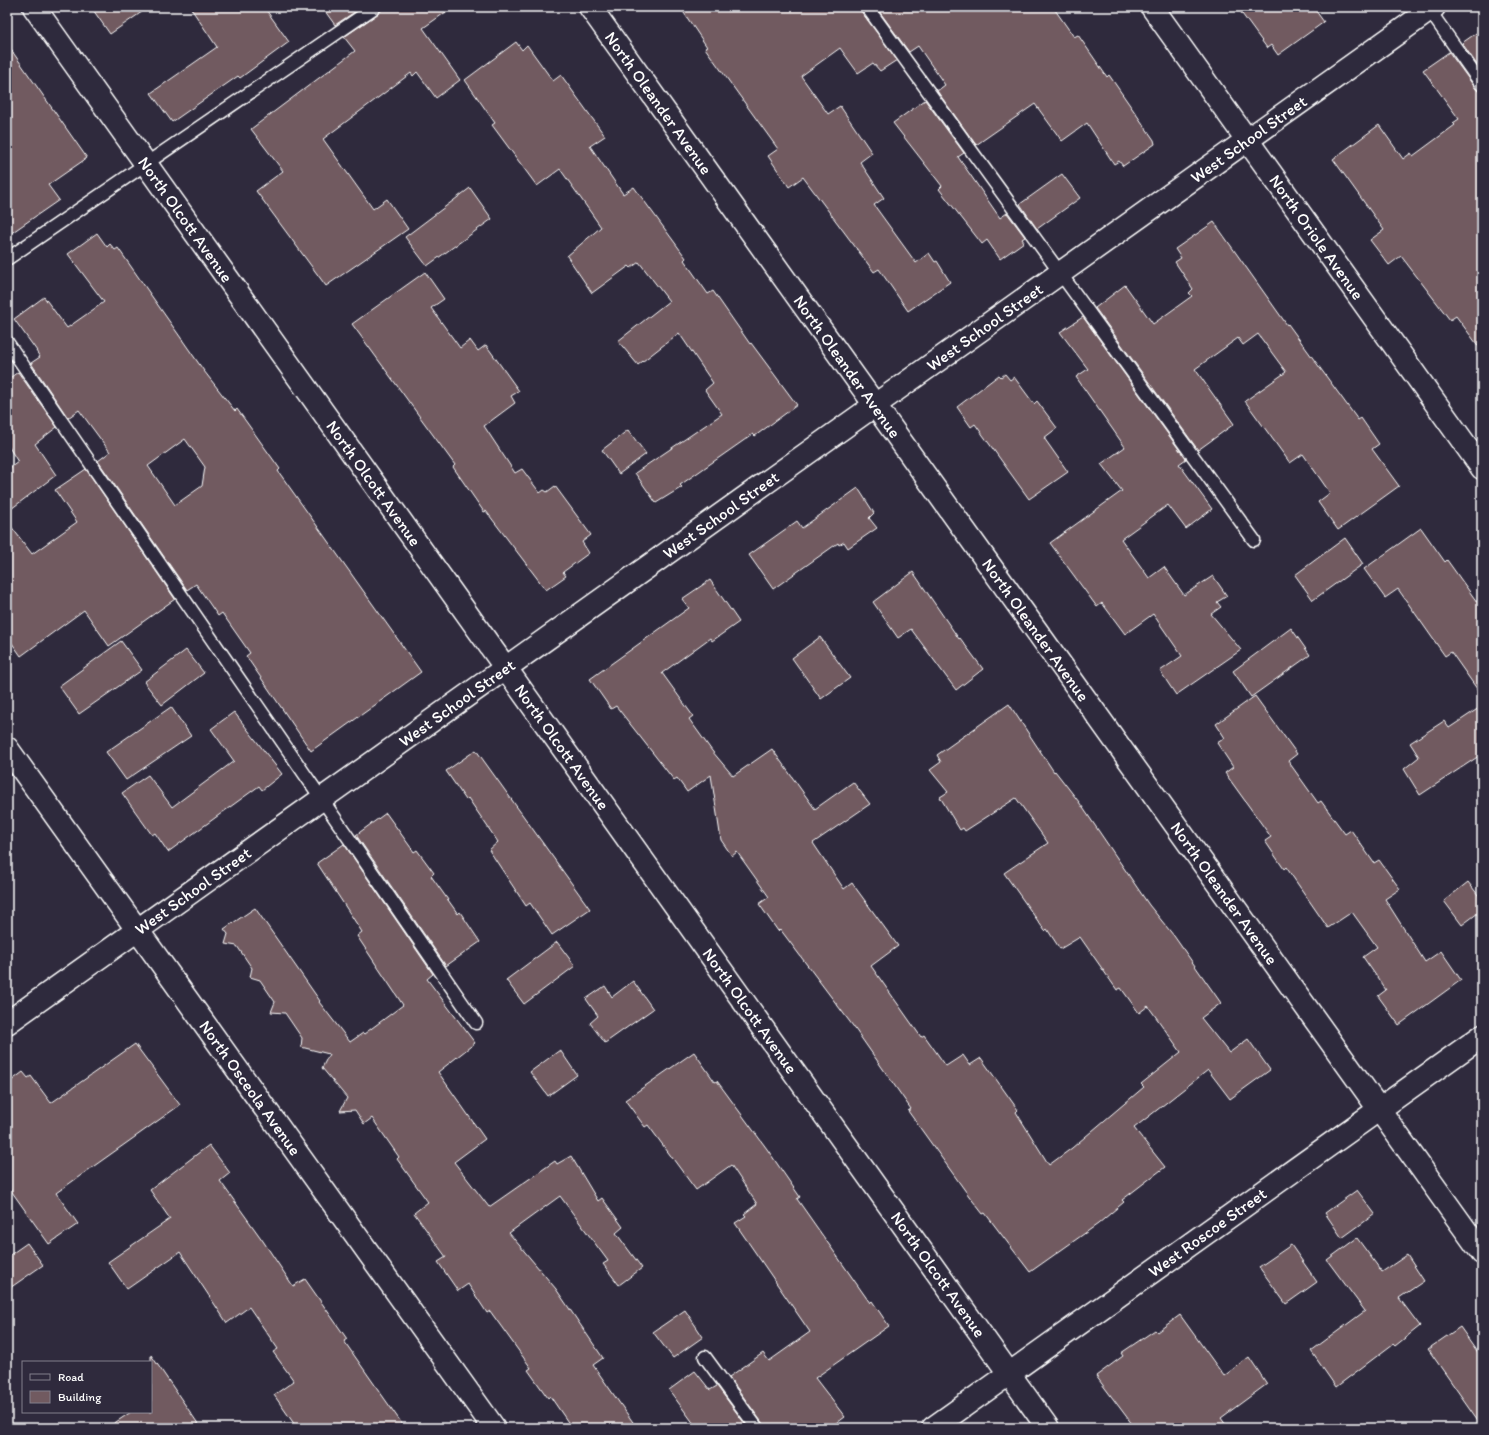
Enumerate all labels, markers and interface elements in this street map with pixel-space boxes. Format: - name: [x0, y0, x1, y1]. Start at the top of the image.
- street label: North Oleander Avenue: [601, 28, 717, 178]
- street label: West School Street: [1186, 91, 1311, 187]
- street label: North Olcott Avenue: [134, 153, 237, 286]
- street label: North Oriole Avenue: [1265, 171, 1368, 304]
- street label: West School Street: [923, 278, 1047, 375]
- street label: North Oleander Avenue: [789, 291, 905, 442]
- street label: North Olcott Avenue: [322, 416, 425, 550]
- street label: West School Street: [659, 466, 783, 563]
- street label: North Oleander Avenue: [978, 555, 1094, 705]
- street label: West School Street: [395, 654, 519, 751]
- street label: North Olcott Avenue: [510, 680, 614, 814]
- street label: North Oleander Avenue: [1167, 818, 1282, 969]
- street label: West School Street: [131, 842, 255, 939]
- street label: North Olcott Avenue: [699, 944, 802, 1077]
- street label: North Osceola Avenue: [195, 1016, 305, 1159]
- street label: West Roscoe Street: [1144, 1183, 1270, 1281]
- street label: North Olcott Avenue: [887, 1208, 990, 1341]
- legend: [22, 1361, 152, 1413]
- text: Road: [58, 1370, 84, 1384]
- text: Building: [58, 1390, 102, 1404]

